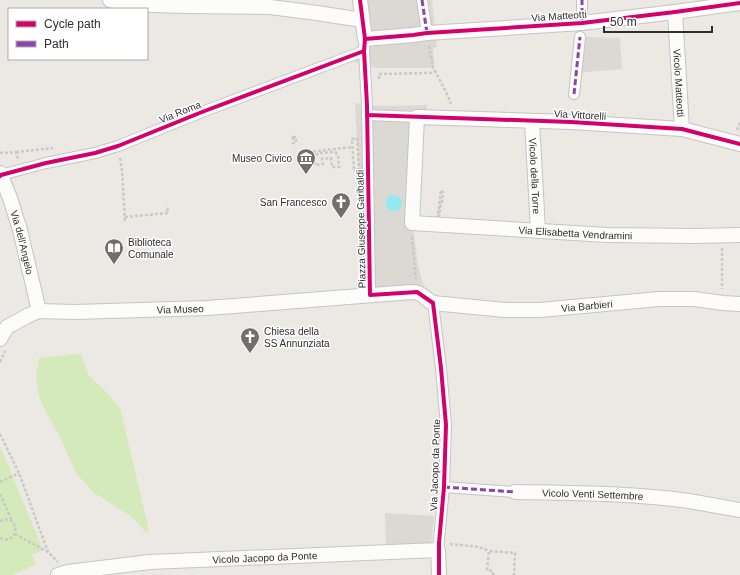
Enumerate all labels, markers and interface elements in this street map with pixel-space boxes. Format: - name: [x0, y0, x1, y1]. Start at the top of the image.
- legend: [8, 8, 148, 60]
- scale bar: [604, 8, 712, 34]
- street label: Via Matteotti: [531, 9, 587, 23]
- text: 50 m: [610, 15, 637, 29]
- text: Cycle path: [44, 17, 101, 31]
- text: Path: [44, 37, 69, 51]
- street label: Vicolo Matteotti: [672, 48, 687, 117]
- street label: Via Roma: [158, 99, 203, 125]
- street label: Via Vittorelli: [554, 108, 606, 122]
- street label: Vicolo della Torre: [527, 137, 543, 215]
- museum icon: Museo Civico: [295, 147, 317, 175]
- place label: Museo Civico: [232, 153, 292, 164]
- street label: Piazza Giuseppe Garibaldi: [354, 170, 368, 288]
- church icon: San Francesco: [330, 191, 352, 219]
- place label: San Francesco: [260, 197, 327, 208]
- street label: Via dell'Angelo: [9, 209, 36, 276]
- street label: Via Elisabetta Vendramini: [518, 224, 632, 241]
- library icon: Biblioteca Comunale: [103, 237, 125, 265]
- place label: Biblioteca Comunale: [128, 237, 174, 260]
- street label: Via Barbieri: [561, 298, 613, 314]
- street label: Via Museo: [157, 303, 204, 315]
- church icon: Chiesa della SS Annunziata: [239, 326, 261, 354]
- place label: Chiesa della SS Annunziata: [264, 326, 330, 349]
- street label: Via Jacopo da Ponte: [428, 418, 442, 511]
- street label: Vicolo Venti Settembre: [542, 487, 644, 502]
- street label: Vicolo Jacopo da Ponte: [212, 550, 318, 565]

